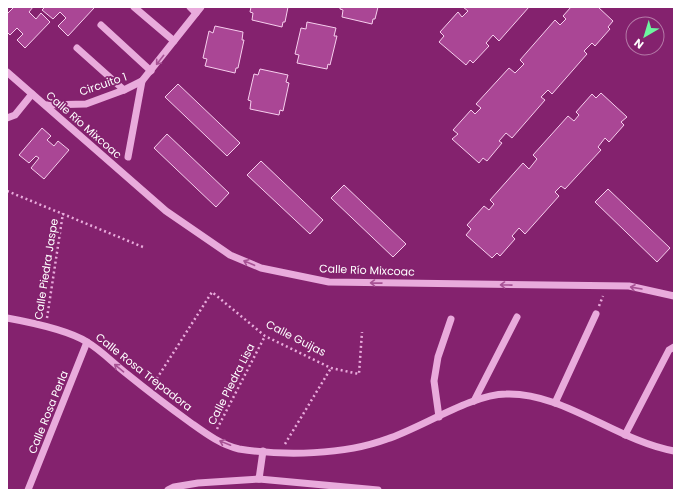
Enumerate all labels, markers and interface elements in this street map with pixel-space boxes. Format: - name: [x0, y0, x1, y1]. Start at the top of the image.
- north arrow: [625, 16, 665, 56]
- text: N: [631, 35, 647, 53]
- one-way arrow: [155, 54, 164, 65]
- street label: Circuito 1: [77, 68, 129, 100]
- street label: Calle Río Mixcoac: [43, 88, 126, 163]
- street label: Calle Piedra Jaspe: [30, 217, 62, 321]
- one-way arrow: [243, 258, 255, 266]
- street label: Calle Río Mixcoac: [319, 260, 415, 280]
- one-way arrow: [370, 279, 383, 287]
- one-way arrow: [500, 281, 513, 289]
- one-way arrow: [630, 284, 643, 292]
- street label: Calle Guijas: [263, 316, 329, 360]
- street label: Calle Rosa Trepadora: [92, 329, 196, 415]
- street label: Calle Piedra Lisa: [204, 340, 258, 428]
- one-way arrow: [114, 364, 125, 373]
- street label: Calle Rosa Perla: [24, 368, 72, 456]
- one-way arrow: [219, 439, 231, 447]

